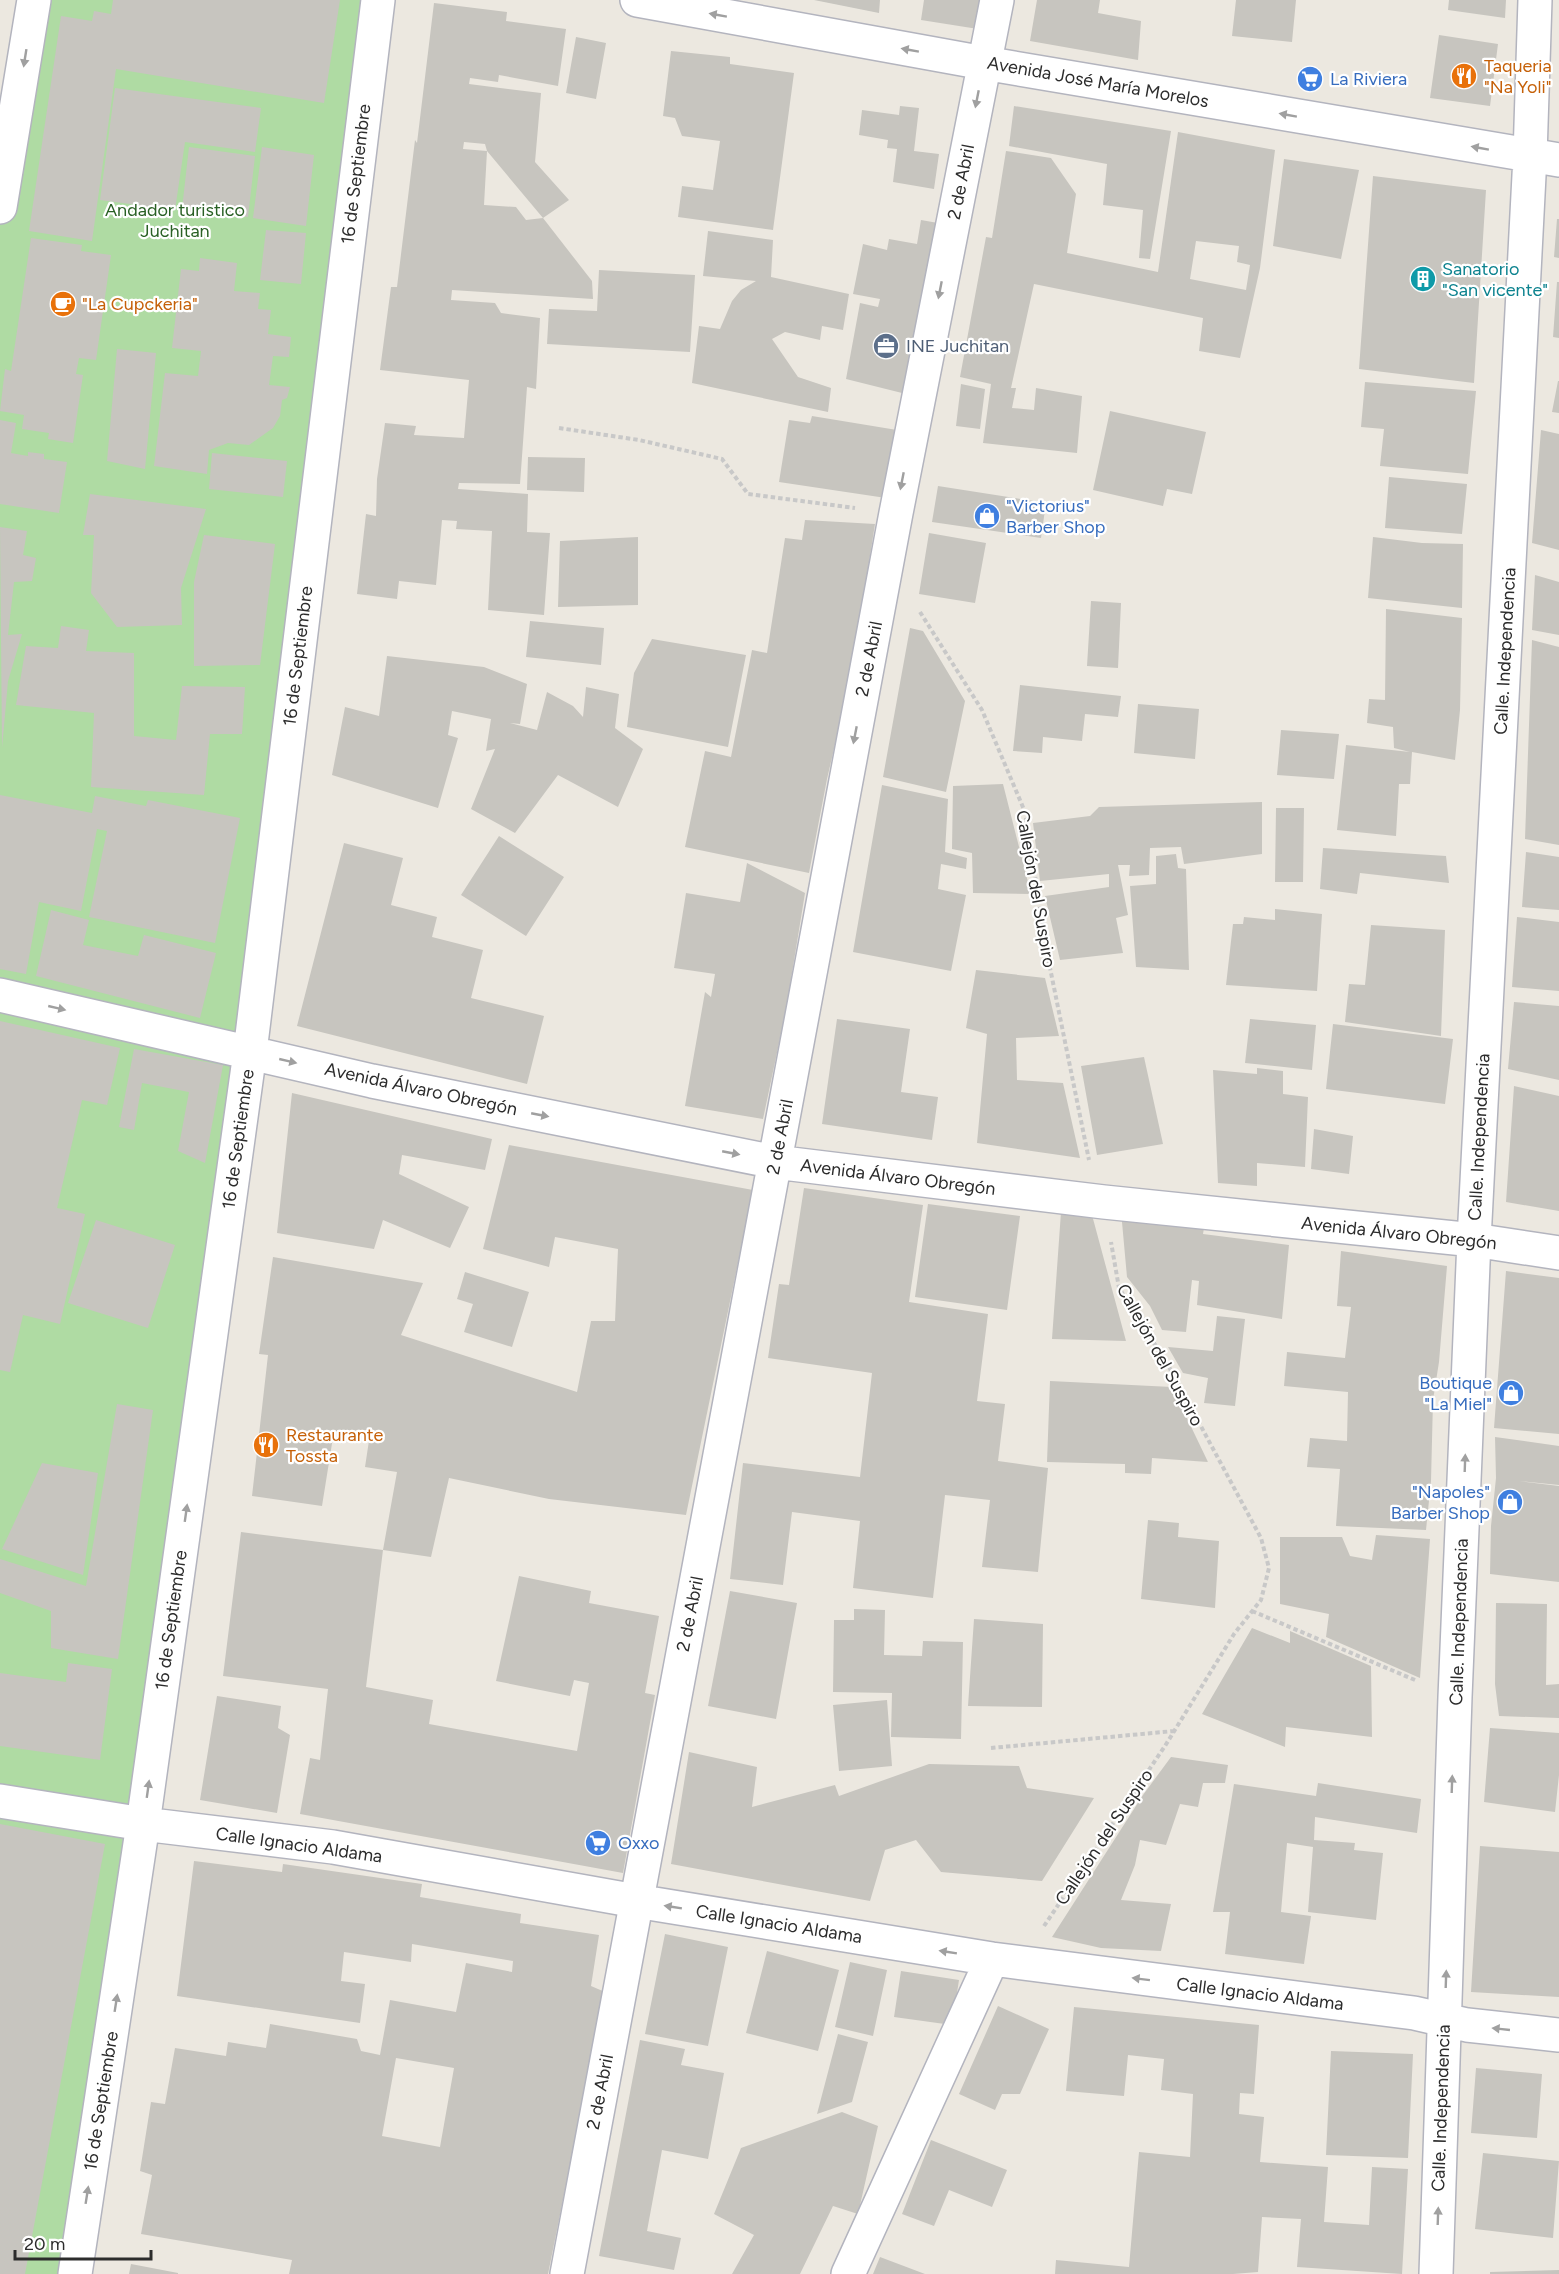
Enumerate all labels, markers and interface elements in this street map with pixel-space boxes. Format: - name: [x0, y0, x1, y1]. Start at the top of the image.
- one-way arrow: [708, 10, 727, 19]
- one-way arrow: [900, 45, 919, 54]
- one-way arrow: [20, 48, 29, 67]
- street label: Avenida José María Morelos: [986, 52, 1210, 112]
- place label: Taqueria "Na Yoli": [1484, 55, 1552, 98]
- restaurant icon: Taqueria "Na Yoli": [1449, 61, 1479, 91]
- supermarket icon: La Riviera: [1295, 64, 1325, 94]
- place label: La Riviera: [1330, 68, 1407, 90]
- one-way arrow: [972, 89, 981, 108]
- street label: 16 de Septiembre: [336, 103, 376, 245]
- one-way arrow: [1279, 110, 1298, 119]
- street label: 2 de Abril: [943, 142, 979, 222]
- one-way arrow: [1471, 143, 1490, 152]
- park label: Andador turistico Juchitan: [105, 199, 245, 242]
- place label: Sanatorio "San vicente": [1442, 258, 1548, 301]
- building icon: Sanatorio "San vicente": [1408, 264, 1438, 294]
- one-way arrow: [935, 281, 944, 300]
- cafe icon: "La Cupckeria": [48, 289, 78, 319]
- place label: "La Cupckeria": [82, 293, 198, 315]
- office icon: INE Juchitan: [871, 331, 901, 361]
- place label: INE Juchitan: [906, 335, 1009, 357]
- one-way arrow: [897, 472, 906, 491]
- place label: "Victorius" Barber Shop: [1006, 495, 1105, 538]
- shop icon: "Victorius" Barber Shop: [972, 501, 1002, 531]
- street label: Calle. Independencia: [1490, 567, 1520, 735]
- street label: 16 de Septiembre: [278, 585, 318, 727]
- street label: 2 de Abril: [851, 619, 887, 699]
- one-way arrow: [850, 726, 859, 745]
- street label: Callejón del Suspiro: [1011, 809, 1061, 969]
- one-way arrow: [48, 1003, 66, 1013]
- street label: Calle. Independencia: [1464, 1053, 1494, 1221]
- one-way arrow: [279, 1056, 297, 1066]
- street label: Avenida Álvaro Obregón: [323, 1058, 519, 1120]
- street label: 16 de Septiembre: [217, 1067, 259, 1210]
- street label: 2 de Abril: [762, 1097, 798, 1177]
- one-way arrow: [531, 1110, 550, 1120]
- one-way arrow: [722, 1149, 741, 1158]
- street label: Avenida Álvaro Obregón: [799, 1154, 997, 1200]
- street label: Avenida Álvaro Obregón: [1300, 1212, 1498, 1254]
- street label: Callejón del Suspiro: [1112, 1280, 1208, 1430]
- place label: Boutique "La Miel": [1419, 1372, 1492, 1415]
- shop icon: Boutique "La Miel": [1496, 1378, 1526, 1408]
- place label: Restaurante Tossta: [286, 1424, 384, 1467]
- restaurant icon: Restaurante Tossta: [251, 1430, 281, 1460]
- one-way arrow: [1460, 1454, 1470, 1473]
- place label: "Napoles" Barber Shop: [1391, 1481, 1490, 1524]
- shop icon: "Napoles" Barber Shop: [1495, 1487, 1525, 1517]
- one-way arrow: [182, 1503, 191, 1522]
- street label: Calle. Independencia: [1445, 1538, 1473, 1706]
- street label: 16 de Septiembre: [150, 1548, 192, 1691]
- street label: 2 de Abril: [672, 1574, 708, 1654]
- street label: Callejón del Suspiro: [1050, 1765, 1158, 1909]
- one-way arrow: [1448, 1774, 1457, 1793]
- one-way arrow: [144, 1779, 153, 1798]
- street label: Calle Ignacio Aldama: [214, 1822, 384, 1868]
- supermarket icon: Oxxo: [583, 1828, 613, 1858]
- place label: Oxxo: [618, 1832, 659, 1854]
- street label: Calle Ignacio Aldama: [694, 1900, 864, 1948]
- one-way arrow: [663, 1903, 682, 1912]
- one-way arrow: [939, 1947, 958, 1956]
- one-way arrow: [1441, 1969, 1450, 1988]
- street label: Calle Ignacio Aldama: [1175, 1973, 1345, 2015]
- one-way arrow: [1132, 1974, 1151, 1983]
- one-way arrow: [112, 1993, 121, 2012]
- street label: Calle. Independencia: [1427, 2024, 1455, 2192]
- one-way arrow: [1491, 2024, 1510, 2034]
- street label: 16 de Septiembre: [79, 2029, 123, 2172]
- street label: 2 de Abril: [582, 2052, 618, 2132]
- one-way arrow: [82, 2186, 91, 2205]
- one-way arrow: [1433, 2206, 1442, 2225]
- scale bar: [15, 2223, 152, 2261]
- text: 20 m: [24, 2233, 65, 2255]

